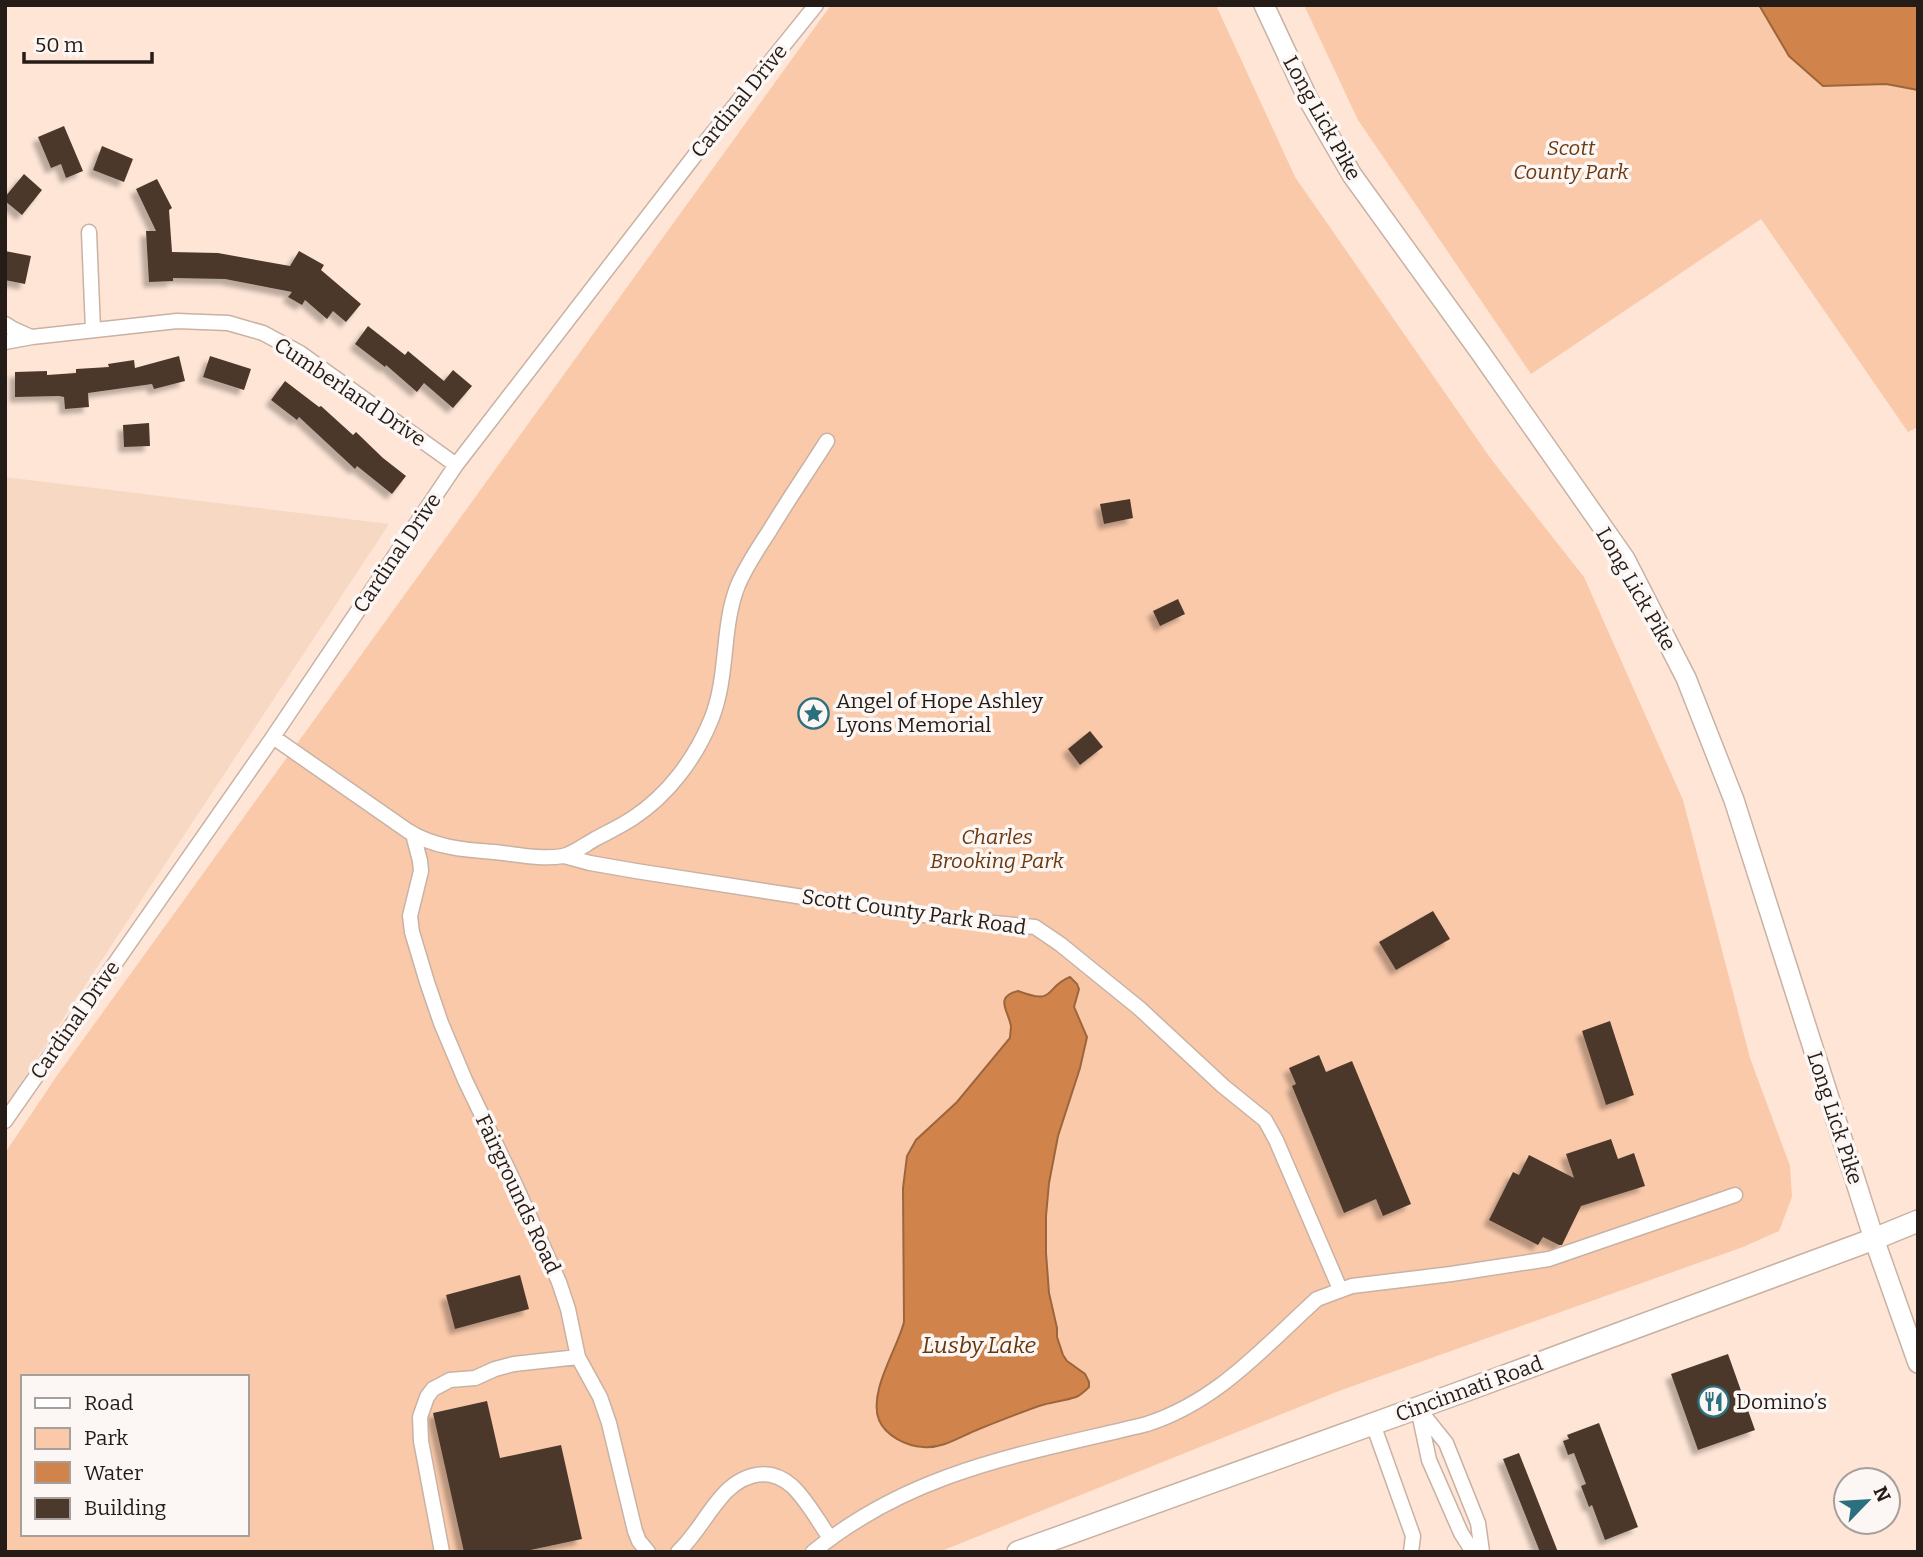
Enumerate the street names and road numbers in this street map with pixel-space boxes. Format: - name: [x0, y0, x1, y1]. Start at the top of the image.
- street label: Cardinal Drive: [685, 39, 793, 163]
- street label: Long Lick Pike: [1277, 51, 1367, 185]
- street label: Cumberland Drive: [269, 332, 431, 452]
- street label: Cardinal Drive: [347, 488, 447, 618]
- street label: Long Lick Pike: [1590, 523, 1682, 655]
- street label: Scott County Park Road: [800, 883, 1028, 941]
- street label: Cardinal Drive: [25, 956, 125, 1084]
- street label: Long Lick Pike: [1801, 1048, 1869, 1188]
- street label: Fairgrounds Road: [470, 1110, 566, 1278]
- street label: Cincinnati Road: [1392, 1350, 1546, 1428]

